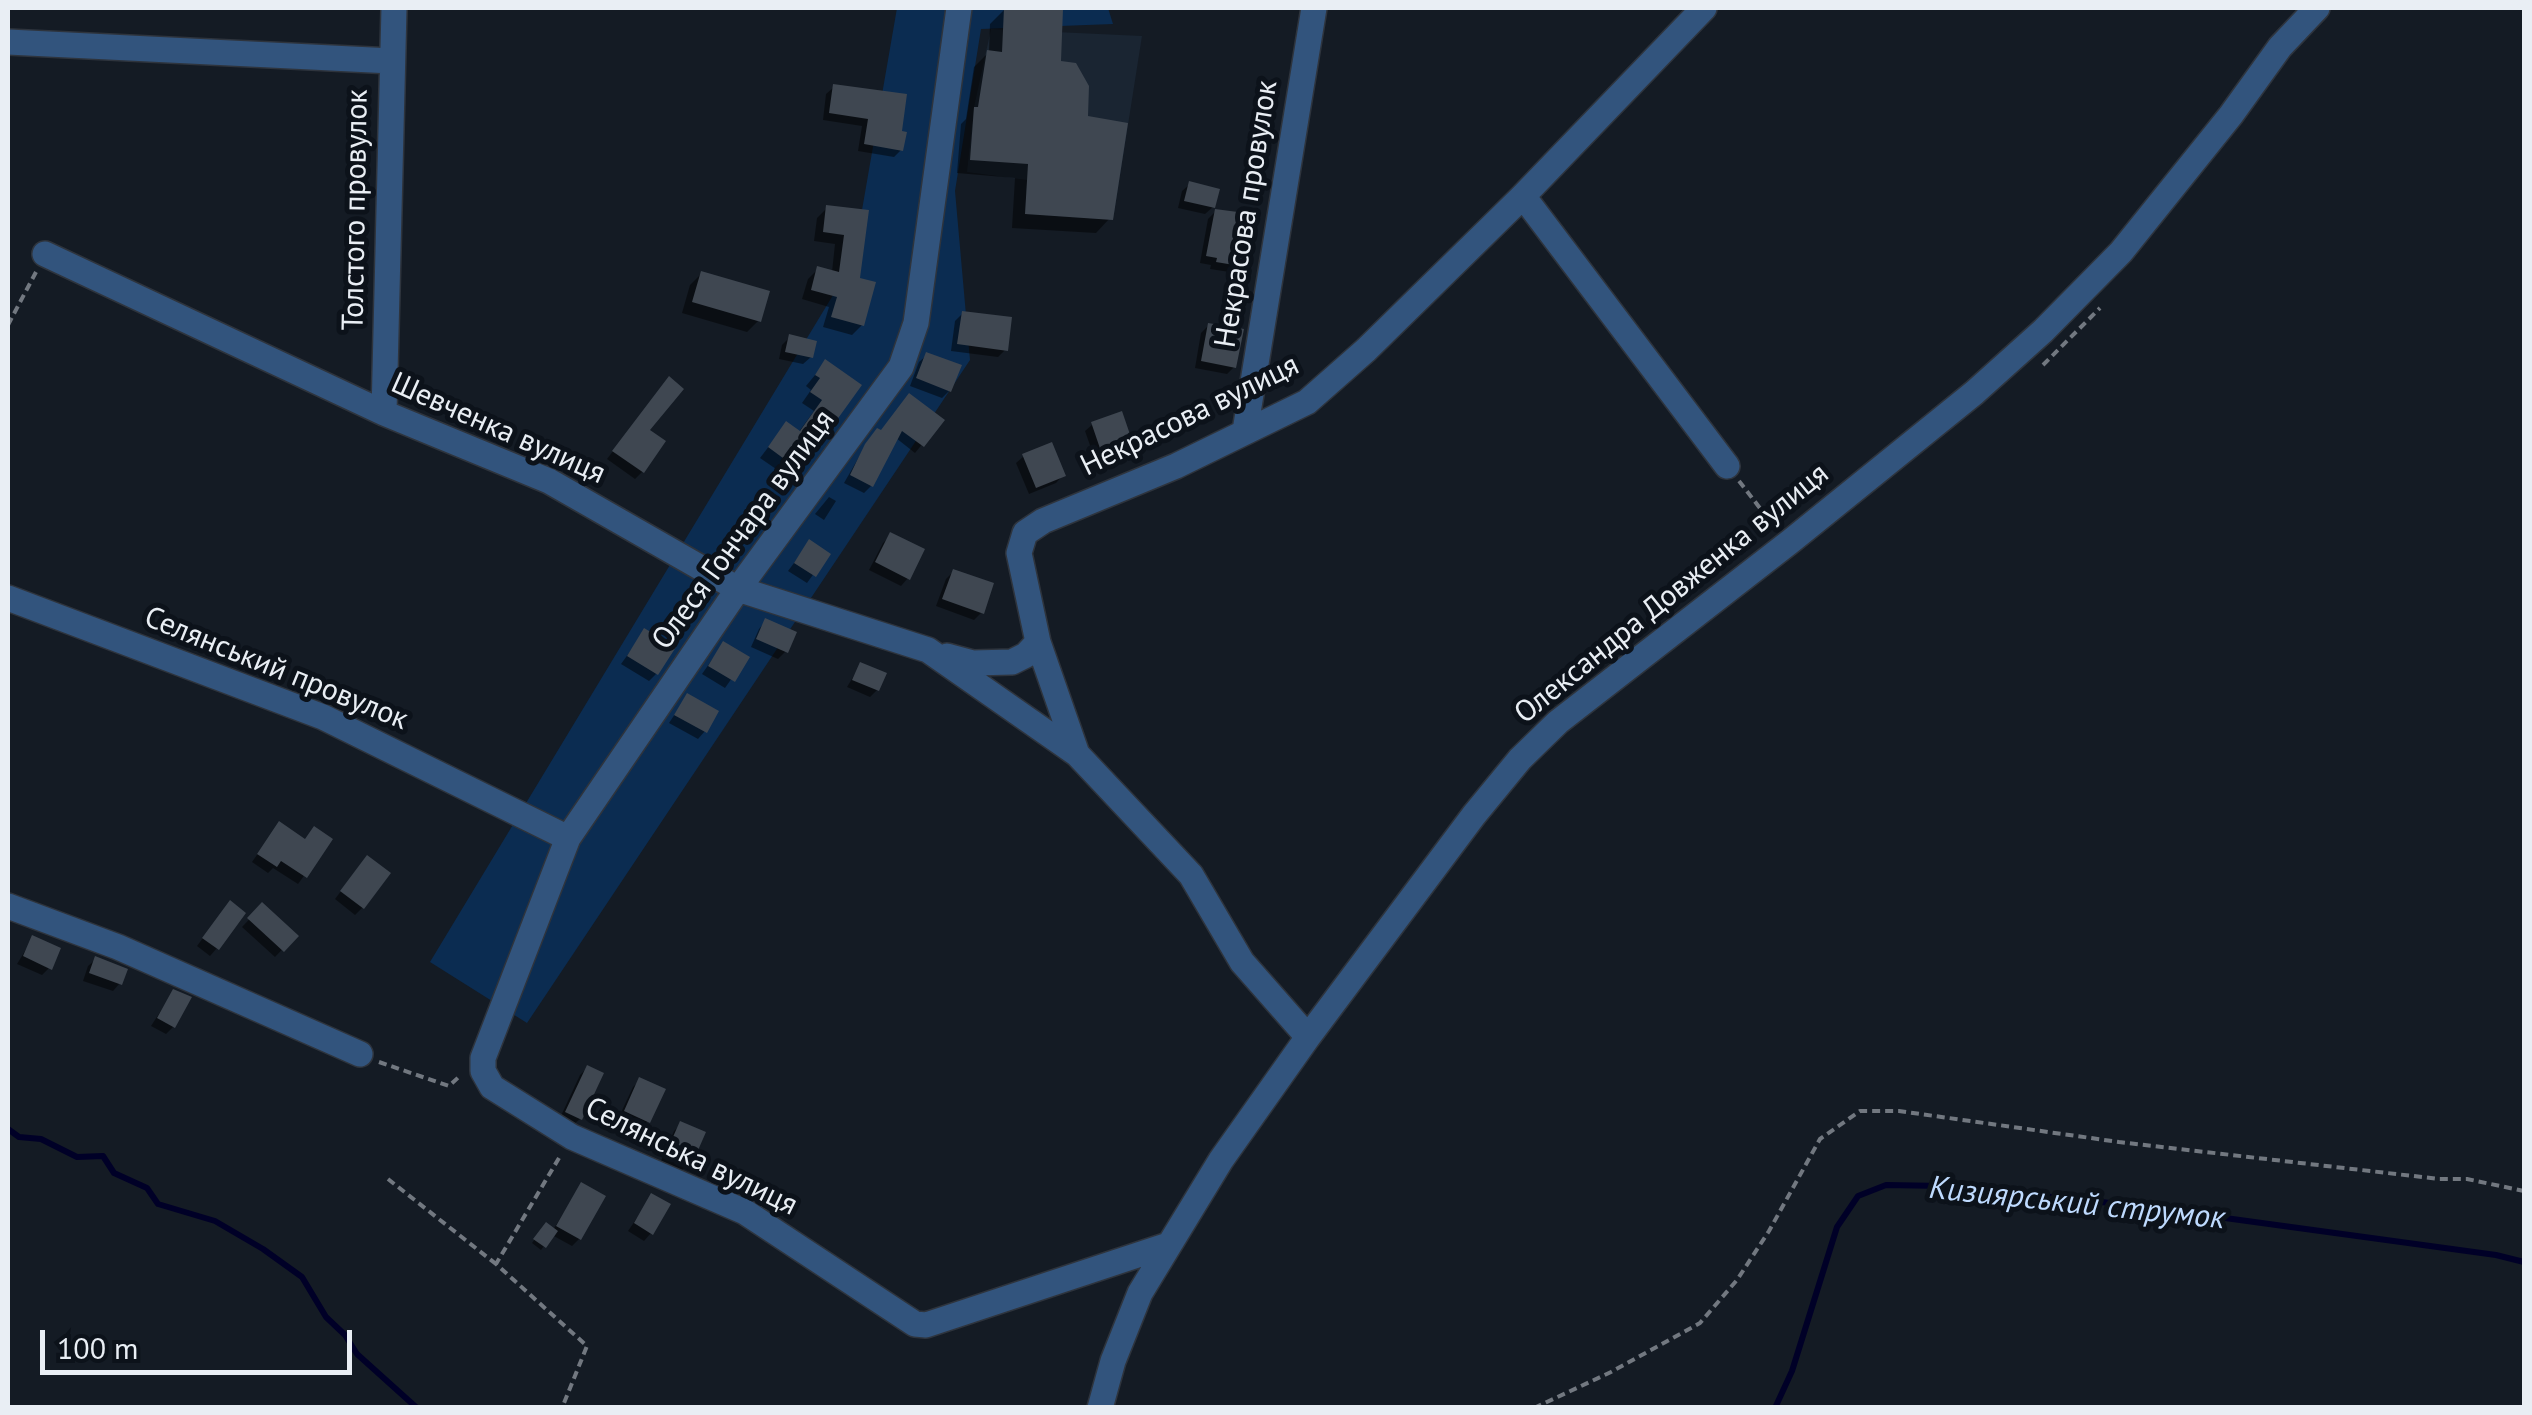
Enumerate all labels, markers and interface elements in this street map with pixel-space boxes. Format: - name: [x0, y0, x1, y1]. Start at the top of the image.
- street label: Некрасова провулок: [1208, 78, 1286, 350]
- street label: Толстого провулок: [336, 89, 376, 331]
- street label: Некрасова вулиця: [1075, 348, 1305, 484]
- street label: Шевченка вулиця: [385, 366, 611, 492]
- street label: Олеся Гончара вулиця: [645, 403, 843, 657]
- street label: Олександра Довженка вулиця: [1508, 456, 1836, 732]
- street label: Селянський провулок: [139, 600, 413, 738]
- street label: Селянська вулиця: [579, 1090, 803, 1224]
- water label: Кизиярський струмок: [1927, 1169, 2227, 1239]
- scale bar: [45, 1310, 358, 1372]
- text: 100 m: [57, 1328, 138, 1367]

